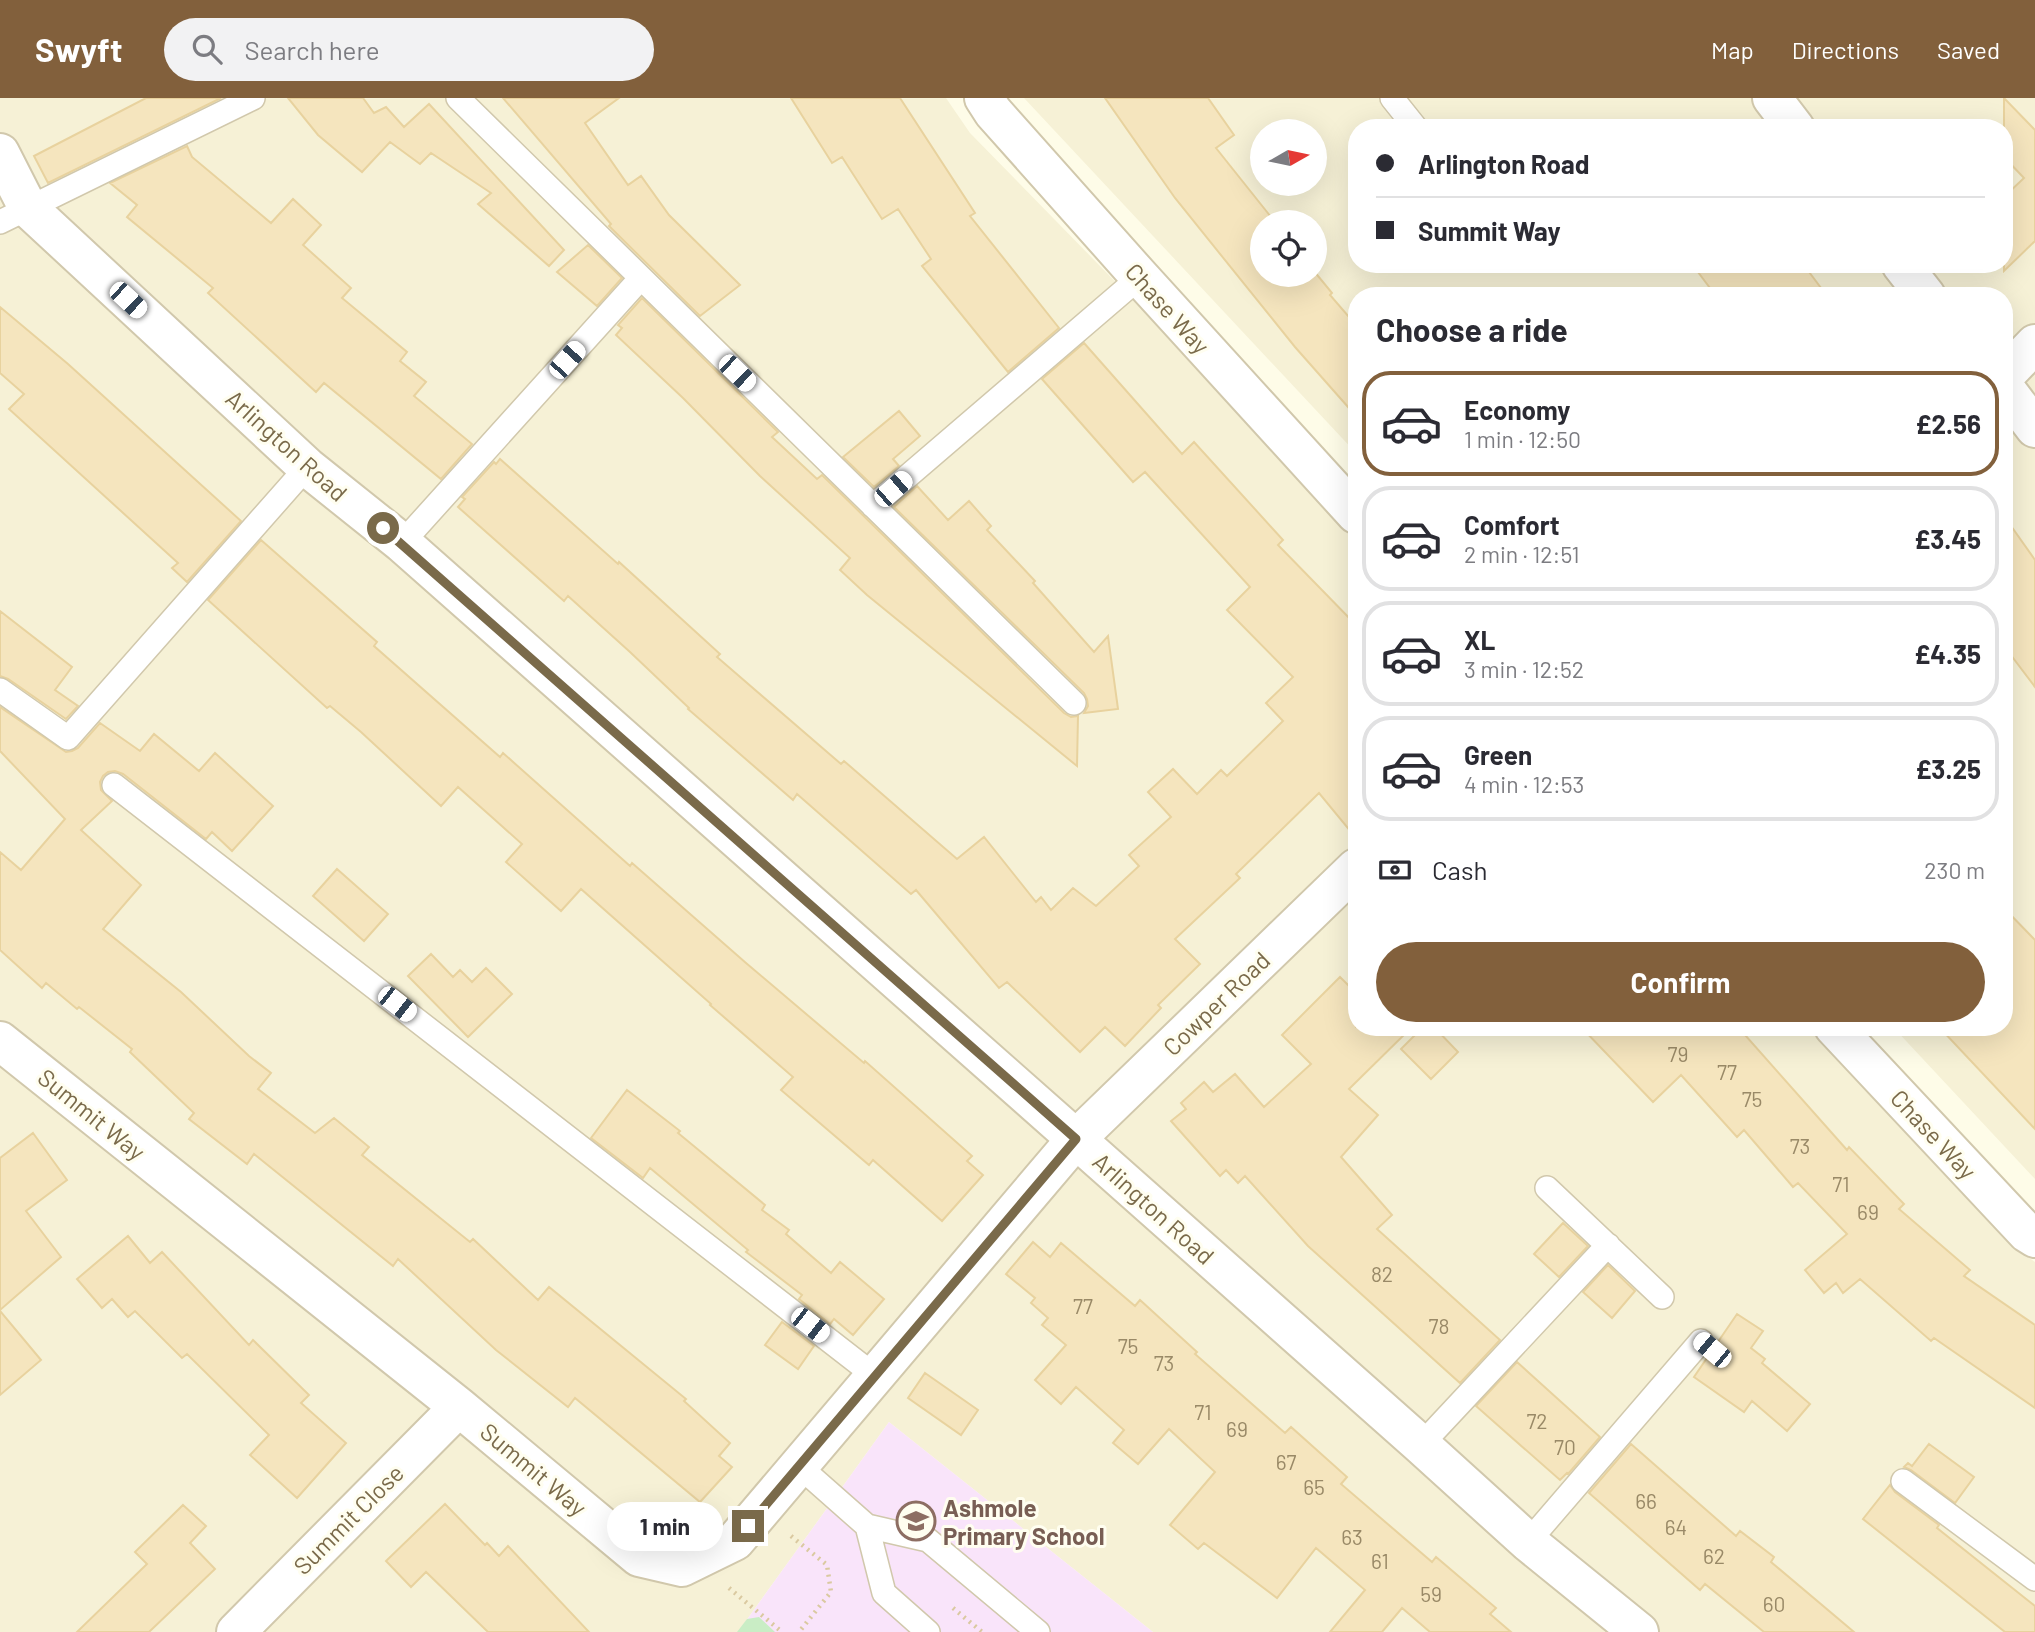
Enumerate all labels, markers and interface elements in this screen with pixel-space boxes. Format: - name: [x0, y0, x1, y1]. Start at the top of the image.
- search box: [164, 18, 654, 81]
- text: Swyft: [35, 29, 122, 69]
- icon: search: [188, 30, 226, 68]
- text: Search here: [244, 34, 380, 65]
- text: Map: [1711, 35, 1754, 64]
- text: Directions: [1792, 35, 1899, 64]
- text: Saved: [1937, 35, 2000, 64]
- north arrow: [1250, 119, 1326, 196]
- map controls: [1250, 119, 1327, 287]
- text: Arlington Road: [1418, 148, 1589, 179]
- button: locate: [1250, 210, 1327, 287]
- text: Summit Way: [1418, 215, 1560, 246]
- street label: Chase Way: [1120, 257, 1216, 359]
- car: [106, 278, 151, 322]
- text: Choose a ride: [1376, 310, 1568, 348]
- car: [546, 337, 589, 383]
- car: [715, 351, 760, 395]
- street label: Arlington Road: [220, 383, 354, 507]
- icon: car: [1380, 392, 1443, 455]
- text: Economy: [1464, 394, 1570, 425]
- text: £2.56: [1916, 408, 1981, 439]
- text: 1 min · 12:50: [1464, 425, 1581, 453]
- car: [871, 467, 916, 511]
- icon: car: [1380, 507, 1443, 570]
- text: Comfort: [1464, 509, 1560, 540]
- route start: [367, 512, 399, 544]
- text: £3.45: [1914, 523, 1981, 554]
- text: 2 min · 12:51: [1464, 540, 1580, 568]
- icon: car: [1380, 622, 1443, 685]
- text: XL: [1464, 624, 1495, 655]
- text: £4.35: [1914, 638, 1981, 669]
- text: 3 min · 12:52: [1464, 655, 1584, 683]
- icon: car: [1380, 737, 1443, 800]
- text: Green: [1464, 739, 1532, 770]
- text: £3.25: [1915, 753, 1981, 784]
- text: 4 min · 12:53: [1464, 770, 1584, 798]
- icon: cash: [1376, 851, 1414, 889]
- text: Cash: [1432, 854, 1487, 885]
- text: 230 m: [1924, 856, 1985, 884]
- button: Confirm: [1376, 942, 1985, 1022]
- street label: Cowper Road: [1157, 945, 1275, 1061]
- car: [374, 983, 421, 1025]
- house number: 79: [1668, 1041, 1688, 1066]
- house number: 77: [1717, 1059, 1737, 1084]
- street label: Summit Way: [33, 1062, 151, 1166]
- street label: Chase Way: [1885, 1083, 1983, 1185]
- house number: 75: [1742, 1086, 1762, 1111]
- house number: 73: [1790, 1133, 1810, 1158]
- street label: Arlington Road: [1087, 1146, 1221, 1270]
- house number: 71: [1832, 1171, 1850, 1196]
- house number: 69: [1857, 1199, 1879, 1224]
- house number: 82: [1371, 1261, 1393, 1286]
- house number: 77: [1073, 1293, 1093, 1318]
- car: [787, 1304, 834, 1346]
- house number: 78: [1429, 1313, 1449, 1338]
- car: [1690, 1328, 1735, 1372]
- house number: 75: [1118, 1333, 1138, 1358]
- house number: 73: [1154, 1350, 1174, 1375]
- house number: 71: [1194, 1399, 1212, 1424]
- house number: 72: [1526, 1408, 1548, 1433]
- street label: Summit Way: [475, 1416, 593, 1522]
- house number: 69: [1226, 1416, 1248, 1441]
- house number: 70: [1554, 1434, 1576, 1459]
- house number: 67: [1276, 1449, 1296, 1474]
- street label: Summit Close: [287, 1458, 409, 1580]
- house number: 65: [1303, 1474, 1325, 1499]
- house number: 66: [1635, 1488, 1657, 1513]
- place label: Ashmole Primary School: [943, 1493, 1105, 1550]
- school or university icon: Ashmole Primary School: [895, 1500, 937, 1542]
- callout: 1 min: [608, 1502, 724, 1550]
- route end: [732, 1510, 764, 1542]
- text: 1 min: [640, 1512, 690, 1540]
- house number: 64: [1665, 1514, 1687, 1539]
- house number: 63: [1341, 1524, 1363, 1549]
- house number: 62: [1703, 1543, 1725, 1568]
- house number: 61: [1371, 1548, 1389, 1573]
- house number: 59: [1420, 1581, 1442, 1606]
- house number: 60: [1763, 1591, 1785, 1616]

